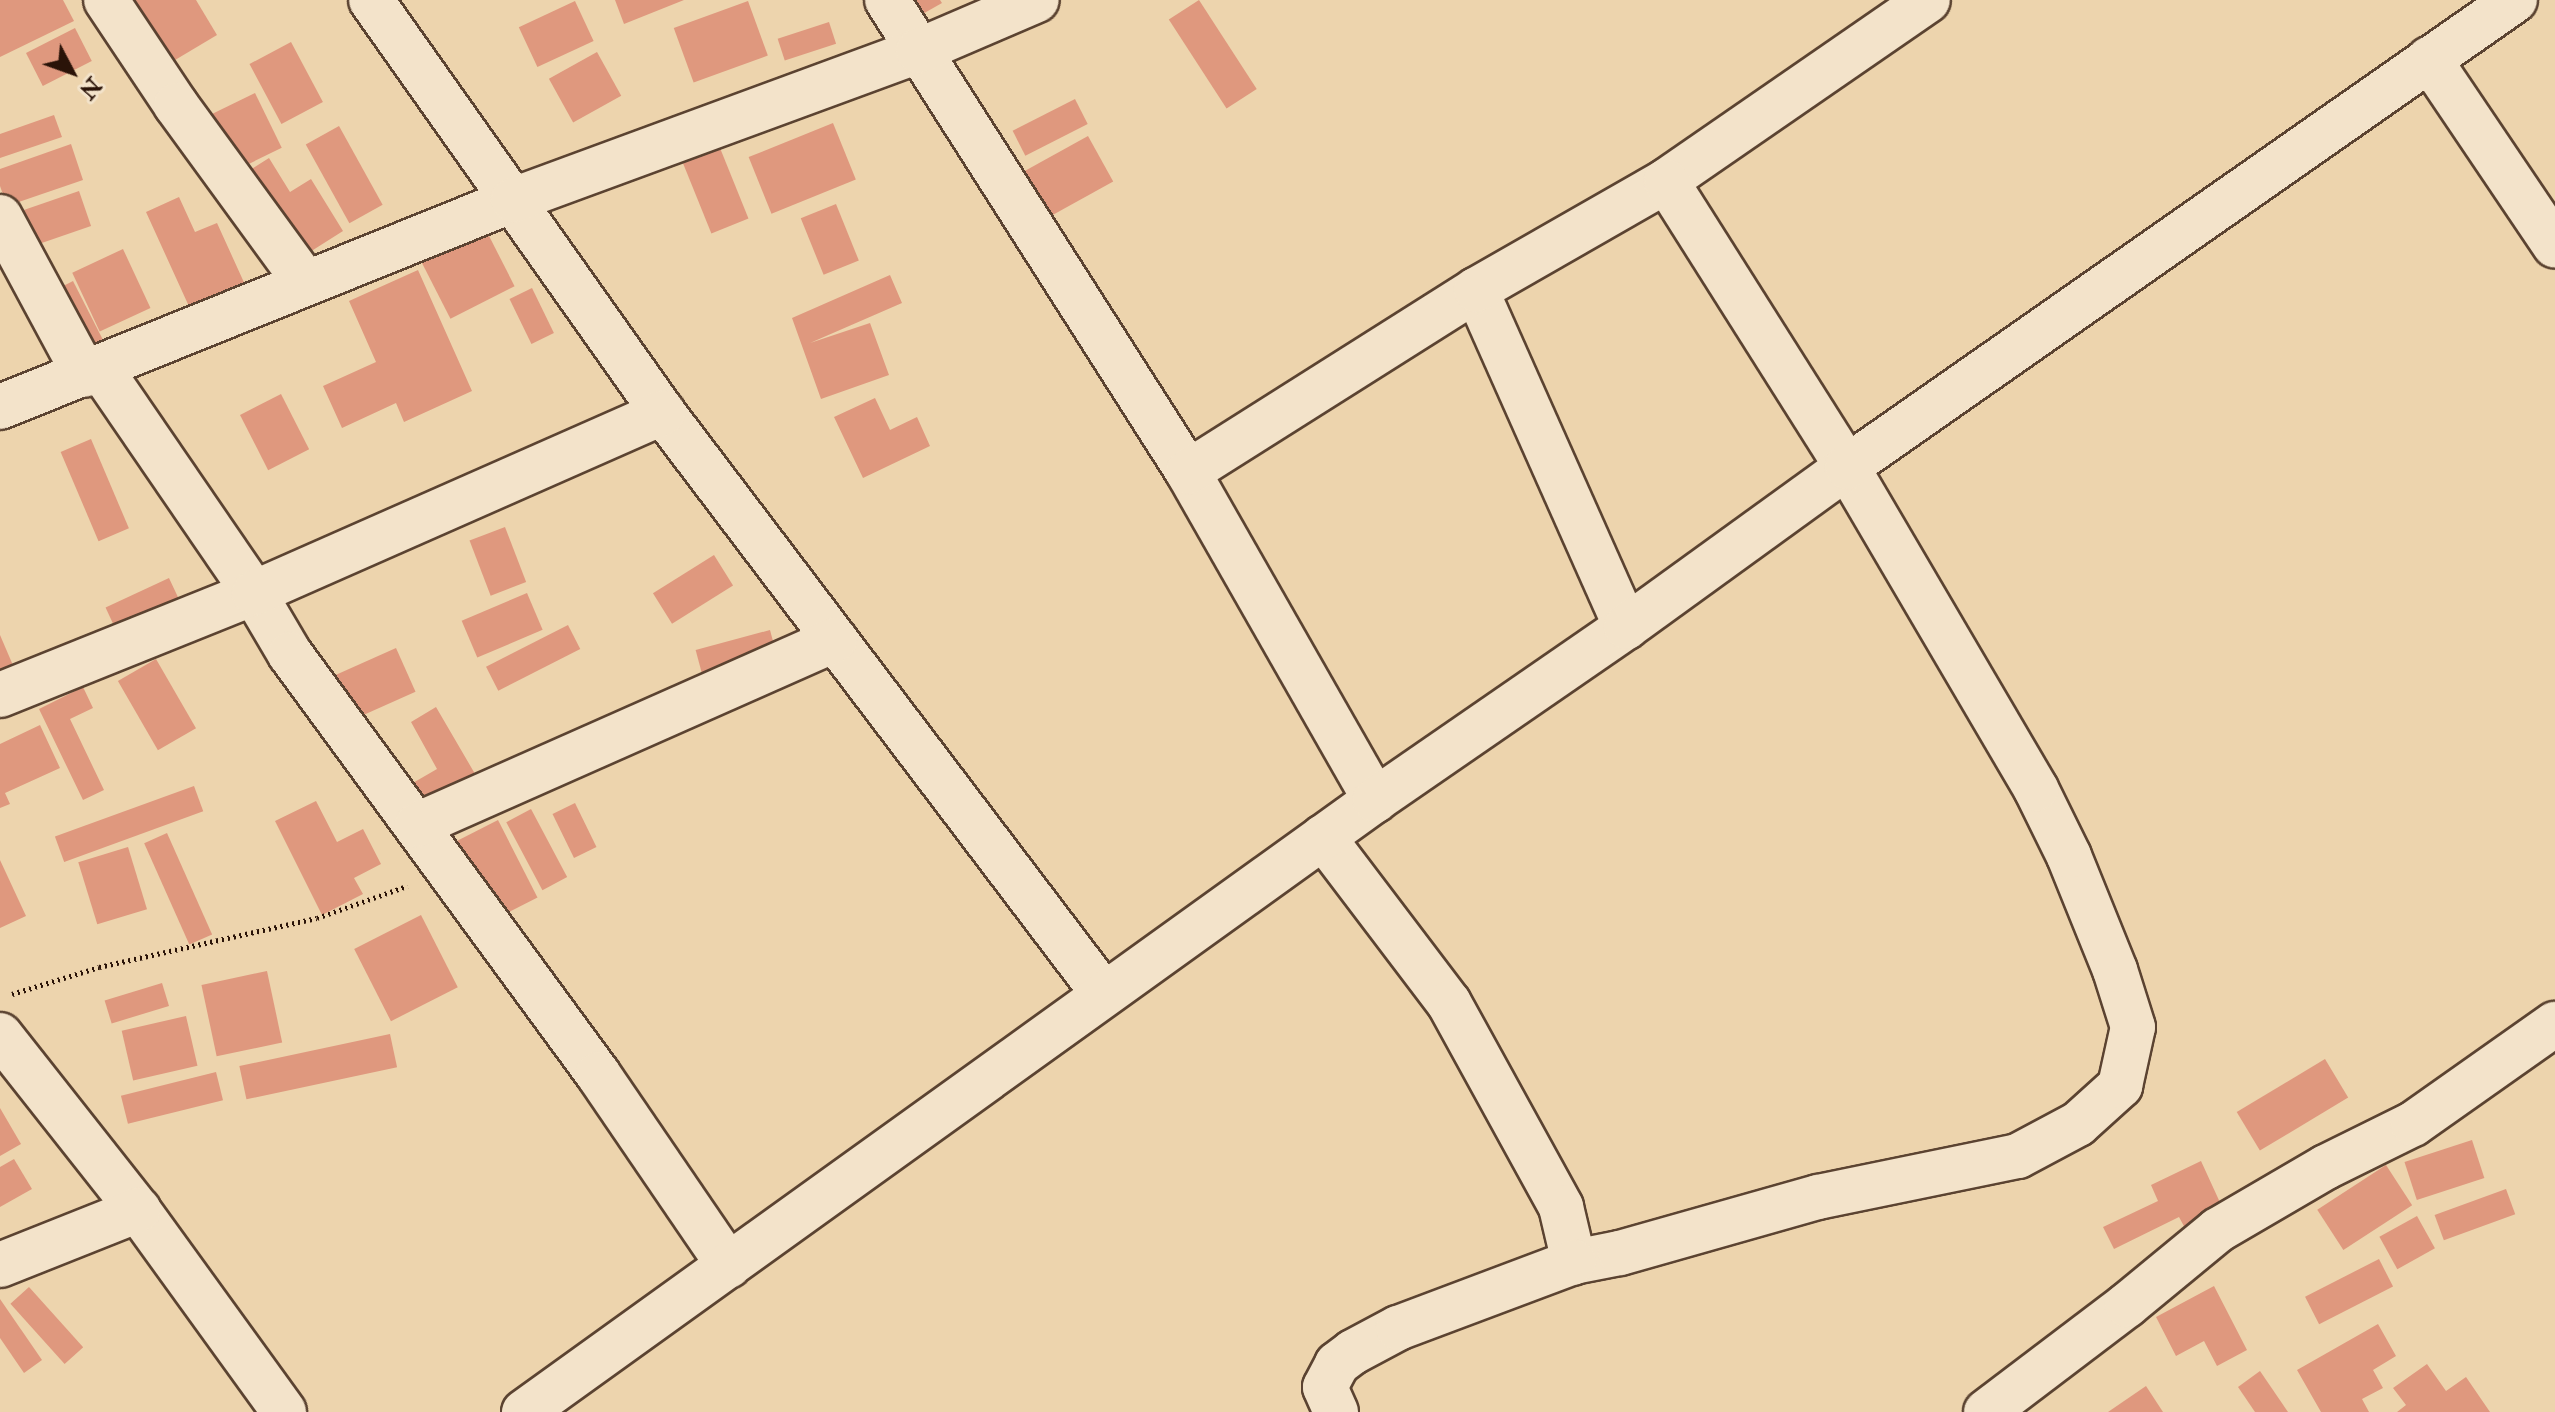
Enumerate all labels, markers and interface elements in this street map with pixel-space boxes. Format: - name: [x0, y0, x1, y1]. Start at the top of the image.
- north arrow: [32, 32, 112, 112]
- text: N: [73, 71, 107, 104]

